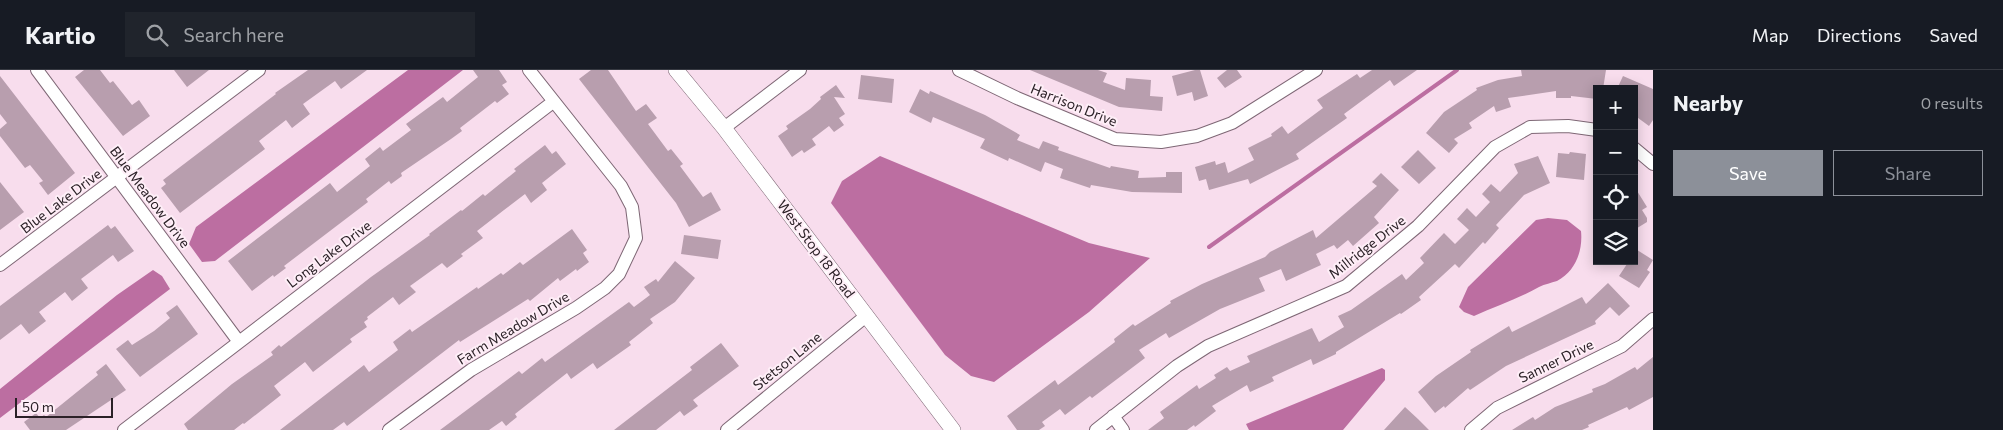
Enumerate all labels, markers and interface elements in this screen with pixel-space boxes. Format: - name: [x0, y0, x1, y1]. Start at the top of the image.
- search box: [125, 12, 475, 57]
- text: Kartio: [25, 20, 95, 49]
- icon: search: [143, 21, 171, 49]
- text: Search here: [183, 23, 284, 46]
- text: Map: [1752, 24, 1789, 46]
- text: Directions: [1817, 24, 1901, 46]
- text: Saved: [1929, 24, 1978, 46]
- street label: Harrison Drive: [1028, 79, 1120, 130]
- map controls: [1593, 85, 1638, 265]
- button: +: [1593, 85, 1638, 130]
- text: Nearby: [1673, 90, 1743, 115]
- text: 0 results: [1921, 93, 1983, 112]
- button: −: [1593, 130, 1638, 175]
- street label: Blue Meadow Drive: [107, 143, 194, 251]
- button: Save: [1673, 150, 1823, 196]
- button: Share: [1833, 150, 1983, 196]
- street label: Blue Lake Drive: [17, 165, 105, 237]
- button: locate: [1593, 175, 1638, 220]
- street label: West Stop 18 Road: [774, 196, 859, 301]
- street label: Millridge Drive: [1325, 211, 1408, 282]
- street label: Long Lake Drive: [283, 216, 374, 291]
- button: layers: [1593, 220, 1638, 265]
- street label: Farm Meadow Drive: [454, 287, 572, 368]
- street label: Stetson Lane: [749, 328, 824, 393]
- street label: Sanner Drive: [1516, 335, 1596, 386]
- scale bar: [15, 395, 112, 418]
- text: 50 m: [22, 398, 54, 415]

